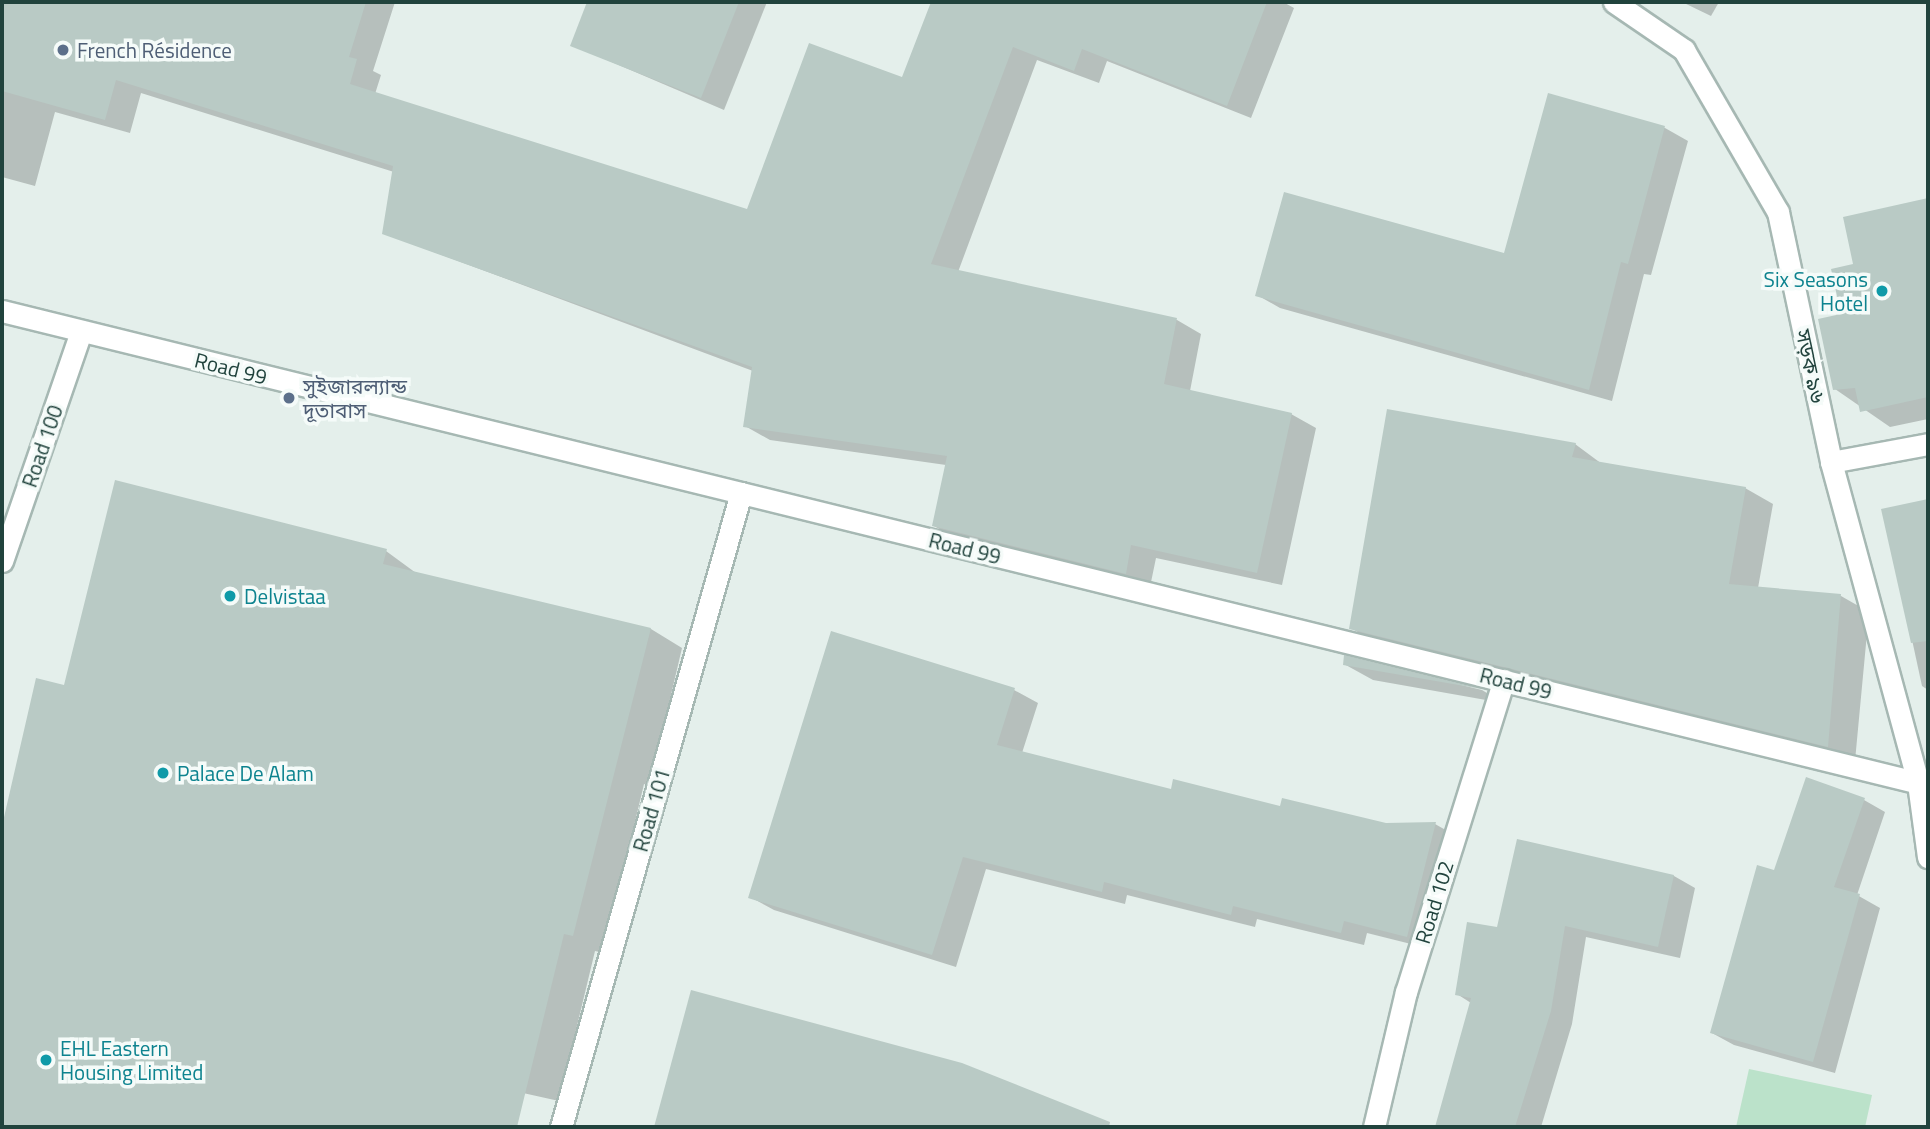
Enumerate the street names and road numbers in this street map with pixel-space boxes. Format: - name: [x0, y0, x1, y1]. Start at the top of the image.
- street label: সড়ক ৯৬: [1791, 327, 1831, 405]
- street label: Road 99: [192, 347, 270, 389]
- street label: Road 100: [16, 402, 68, 490]
- street label: Road 99: [926, 527, 1004, 569]
- street label: Road 99: [1477, 662, 1555, 704]
- street label: Road 101: [627, 765, 675, 855]
- street label: Road 102: [1409, 857, 1459, 947]

